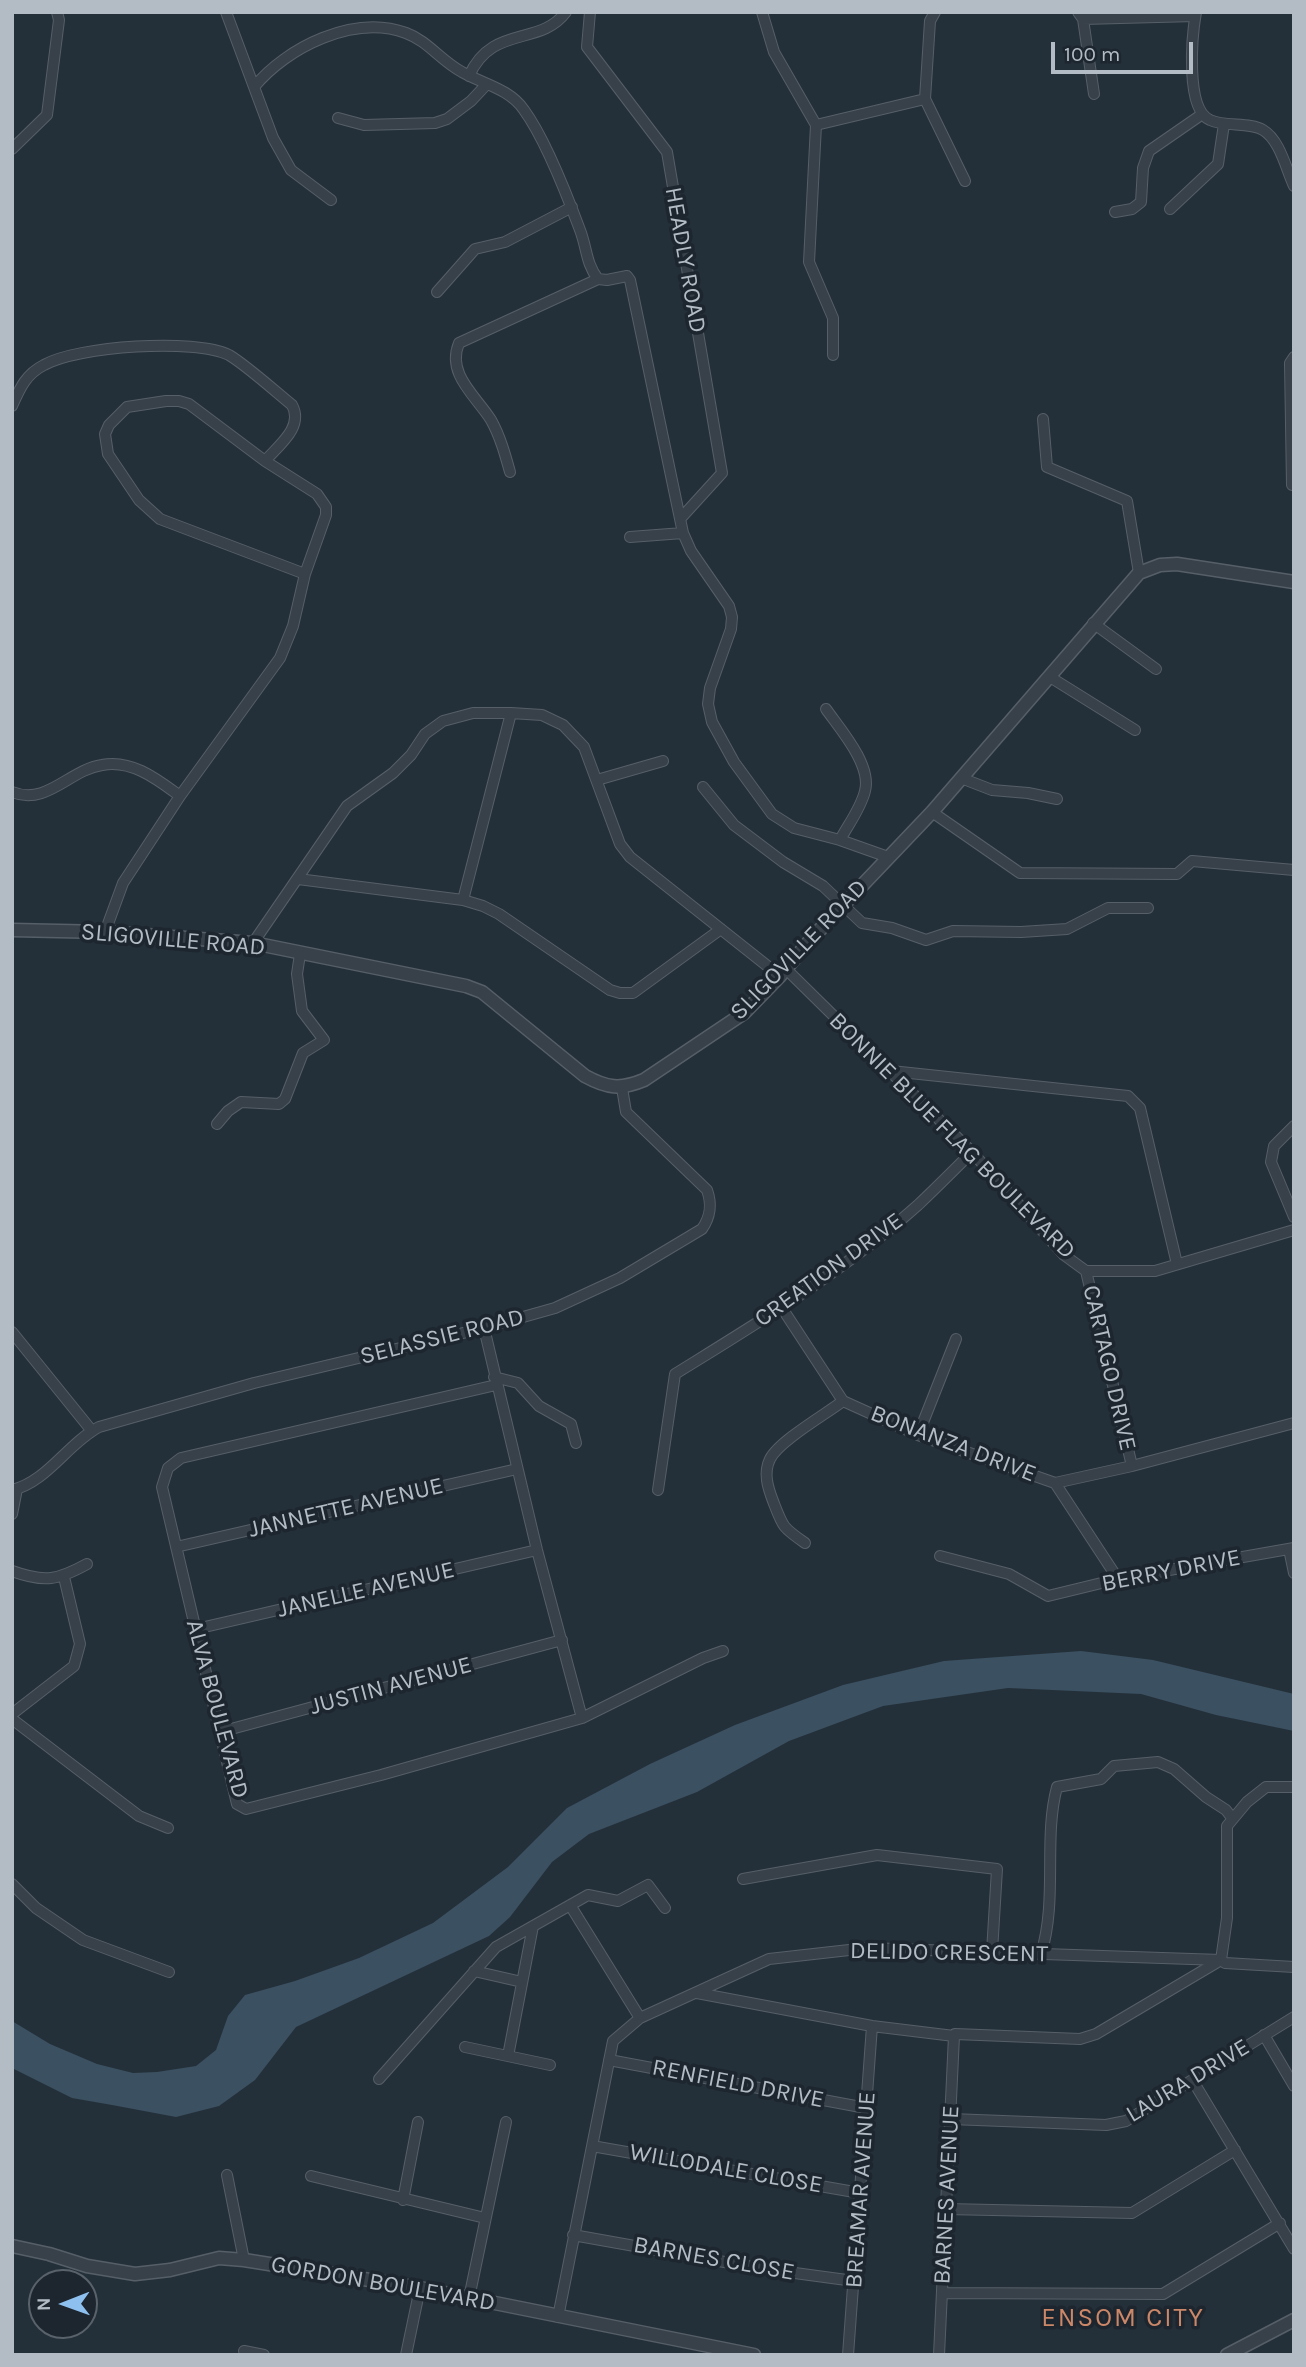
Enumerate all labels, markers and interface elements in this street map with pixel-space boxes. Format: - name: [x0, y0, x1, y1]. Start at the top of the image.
- scale bar: [1054, 28, 1196, 72]
- text: 100 m: [1064, 42, 1121, 66]
- street label: HEADLY ROAD: [658, 185, 712, 335]
- street label: SLIGOVILLE ROAD: [724, 874, 874, 1026]
- street label: SLIGOVILLE ROAD: [80, 918, 266, 962]
- street label: BONNIE BLUE FLAG BOULEVARD: [823, 1007, 1081, 1265]
- street label: CREATION DRIVE: [749, 1207, 909, 1333]
- street label: CARTAGO DRIVE: [1076, 1282, 1142, 1454]
- street label: SELASSIE ROAD: [357, 1303, 527, 1371]
- street label: BONANZA DRIVE: [866, 1399, 1040, 1489]
- street label: JANNETTE AVENUE: [246, 1472, 446, 1544]
- street label: BERRY DRIVE: [1099, 1543, 1243, 1599]
- street label: JANELLE AVENUE: [275, 1556, 457, 1624]
- street label: ALVA BOULEVARD: [179, 1616, 255, 1802]
- street label: JUSTIN AVENUE: [307, 1651, 475, 1721]
- street label: DELIDO CRESCENT: [850, 1937, 1048, 1969]
- street label: LAURA DRIVE: [1121, 2033, 1255, 2129]
- street label: RENFIELD DRIVE: [650, 2053, 826, 2115]
- street label: BREAMAR AVENUE: [840, 2091, 882, 2289]
- street label: BARNES AVENUE: [928, 2105, 966, 2285]
- street label: WILLODALE CLOSE: [627, 2138, 825, 2200]
- street label: BARNES CLOSE: [631, 2231, 797, 2287]
- street label: GORDON BOULEVARD: [269, 2250, 497, 2318]
- north arrow: [28, 2269, 98, 2339]
- text: N: [33, 2297, 55, 2311]
- district label: ENSOM CITY: [1042, 2303, 1204, 2335]

